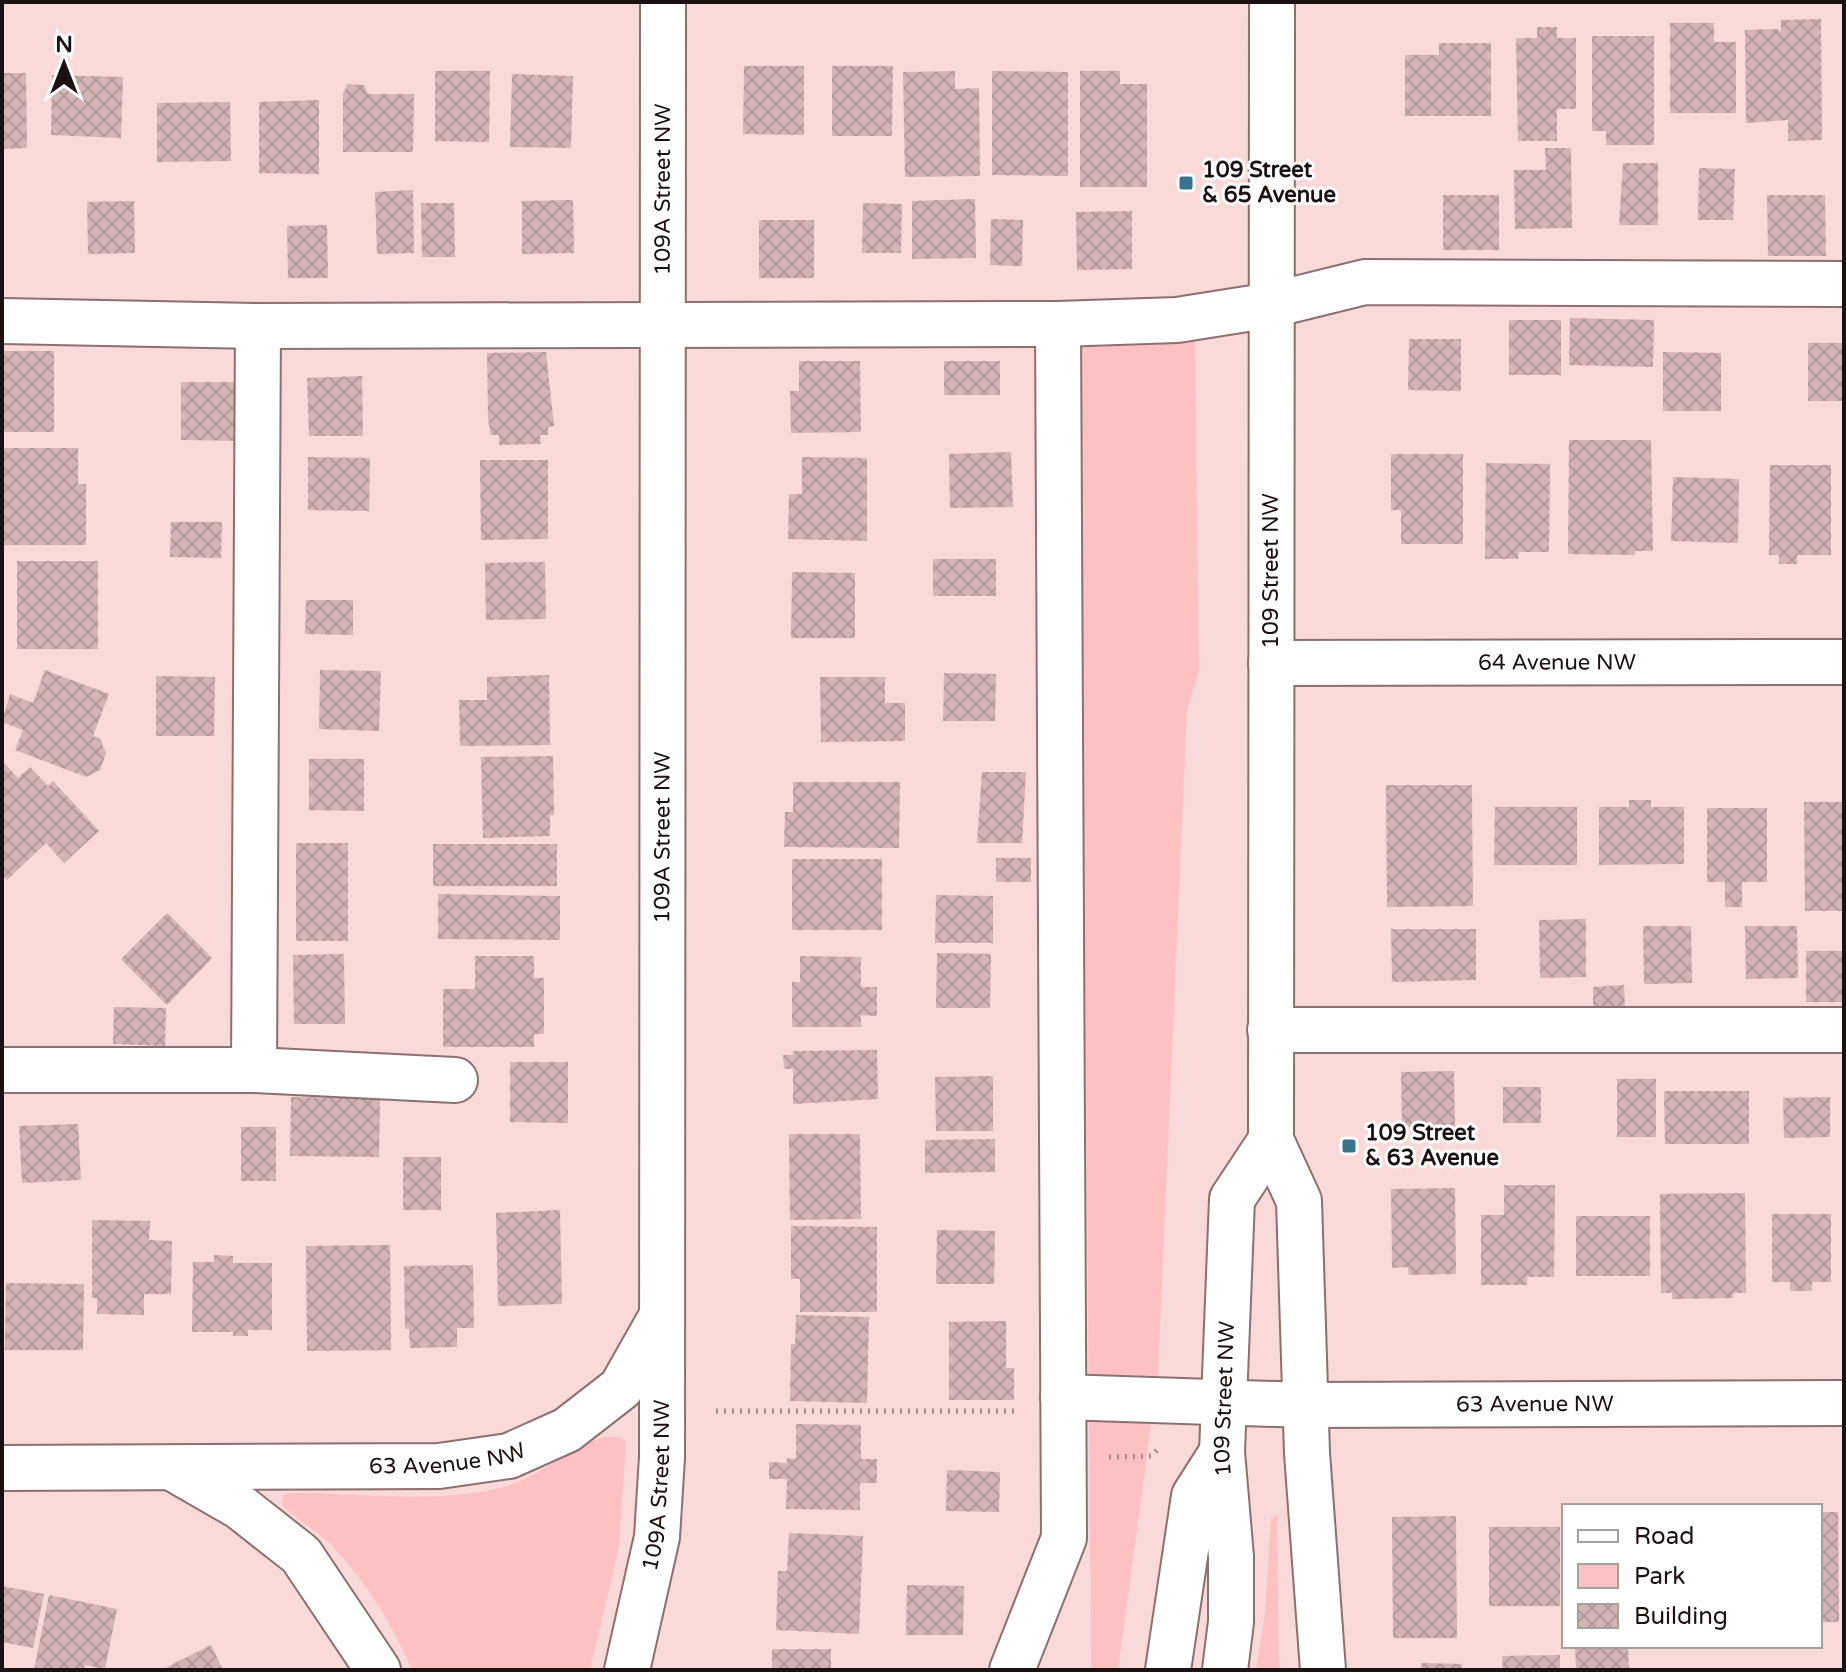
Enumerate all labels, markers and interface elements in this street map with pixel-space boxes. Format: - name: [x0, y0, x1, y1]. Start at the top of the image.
- north arrow: [24, 24, 104, 104]
- text: N: [55, 32, 73, 58]
- street label: 109A Street NW: [650, 103, 676, 276]
- place label: 109 Street & 65 Avenue: [1202, 157, 1336, 208]
- marker: 109 Street & 65 Avenue: [1177, 174, 1195, 192]
- street label: 109 Street NW: [1258, 493, 1284, 649]
- street label: 64 Avenue NW: [1478, 649, 1636, 676]
- street label: 109A Street NW: [649, 751, 675, 924]
- place label: 109 Street & 63 Avenue: [1365, 1120, 1499, 1171]
- marker: 109 Street & 63 Avenue: [1340, 1137, 1358, 1155]
- street label: 109 Street NW: [1209, 1320, 1240, 1478]
- street label: 63 Avenue NW: [1456, 1391, 1614, 1417]
- street label: 109A Street NW: [637, 1399, 675, 1573]
- street label: 63 Avenue NW: [369, 1437, 530, 1479]
- legend: [1562, 1504, 1822, 1648]
- text: Road: [1634, 1522, 1694, 1551]
- text: Park: [1634, 1562, 1685, 1591]
- text: Building: [1634, 1602, 1728, 1631]

